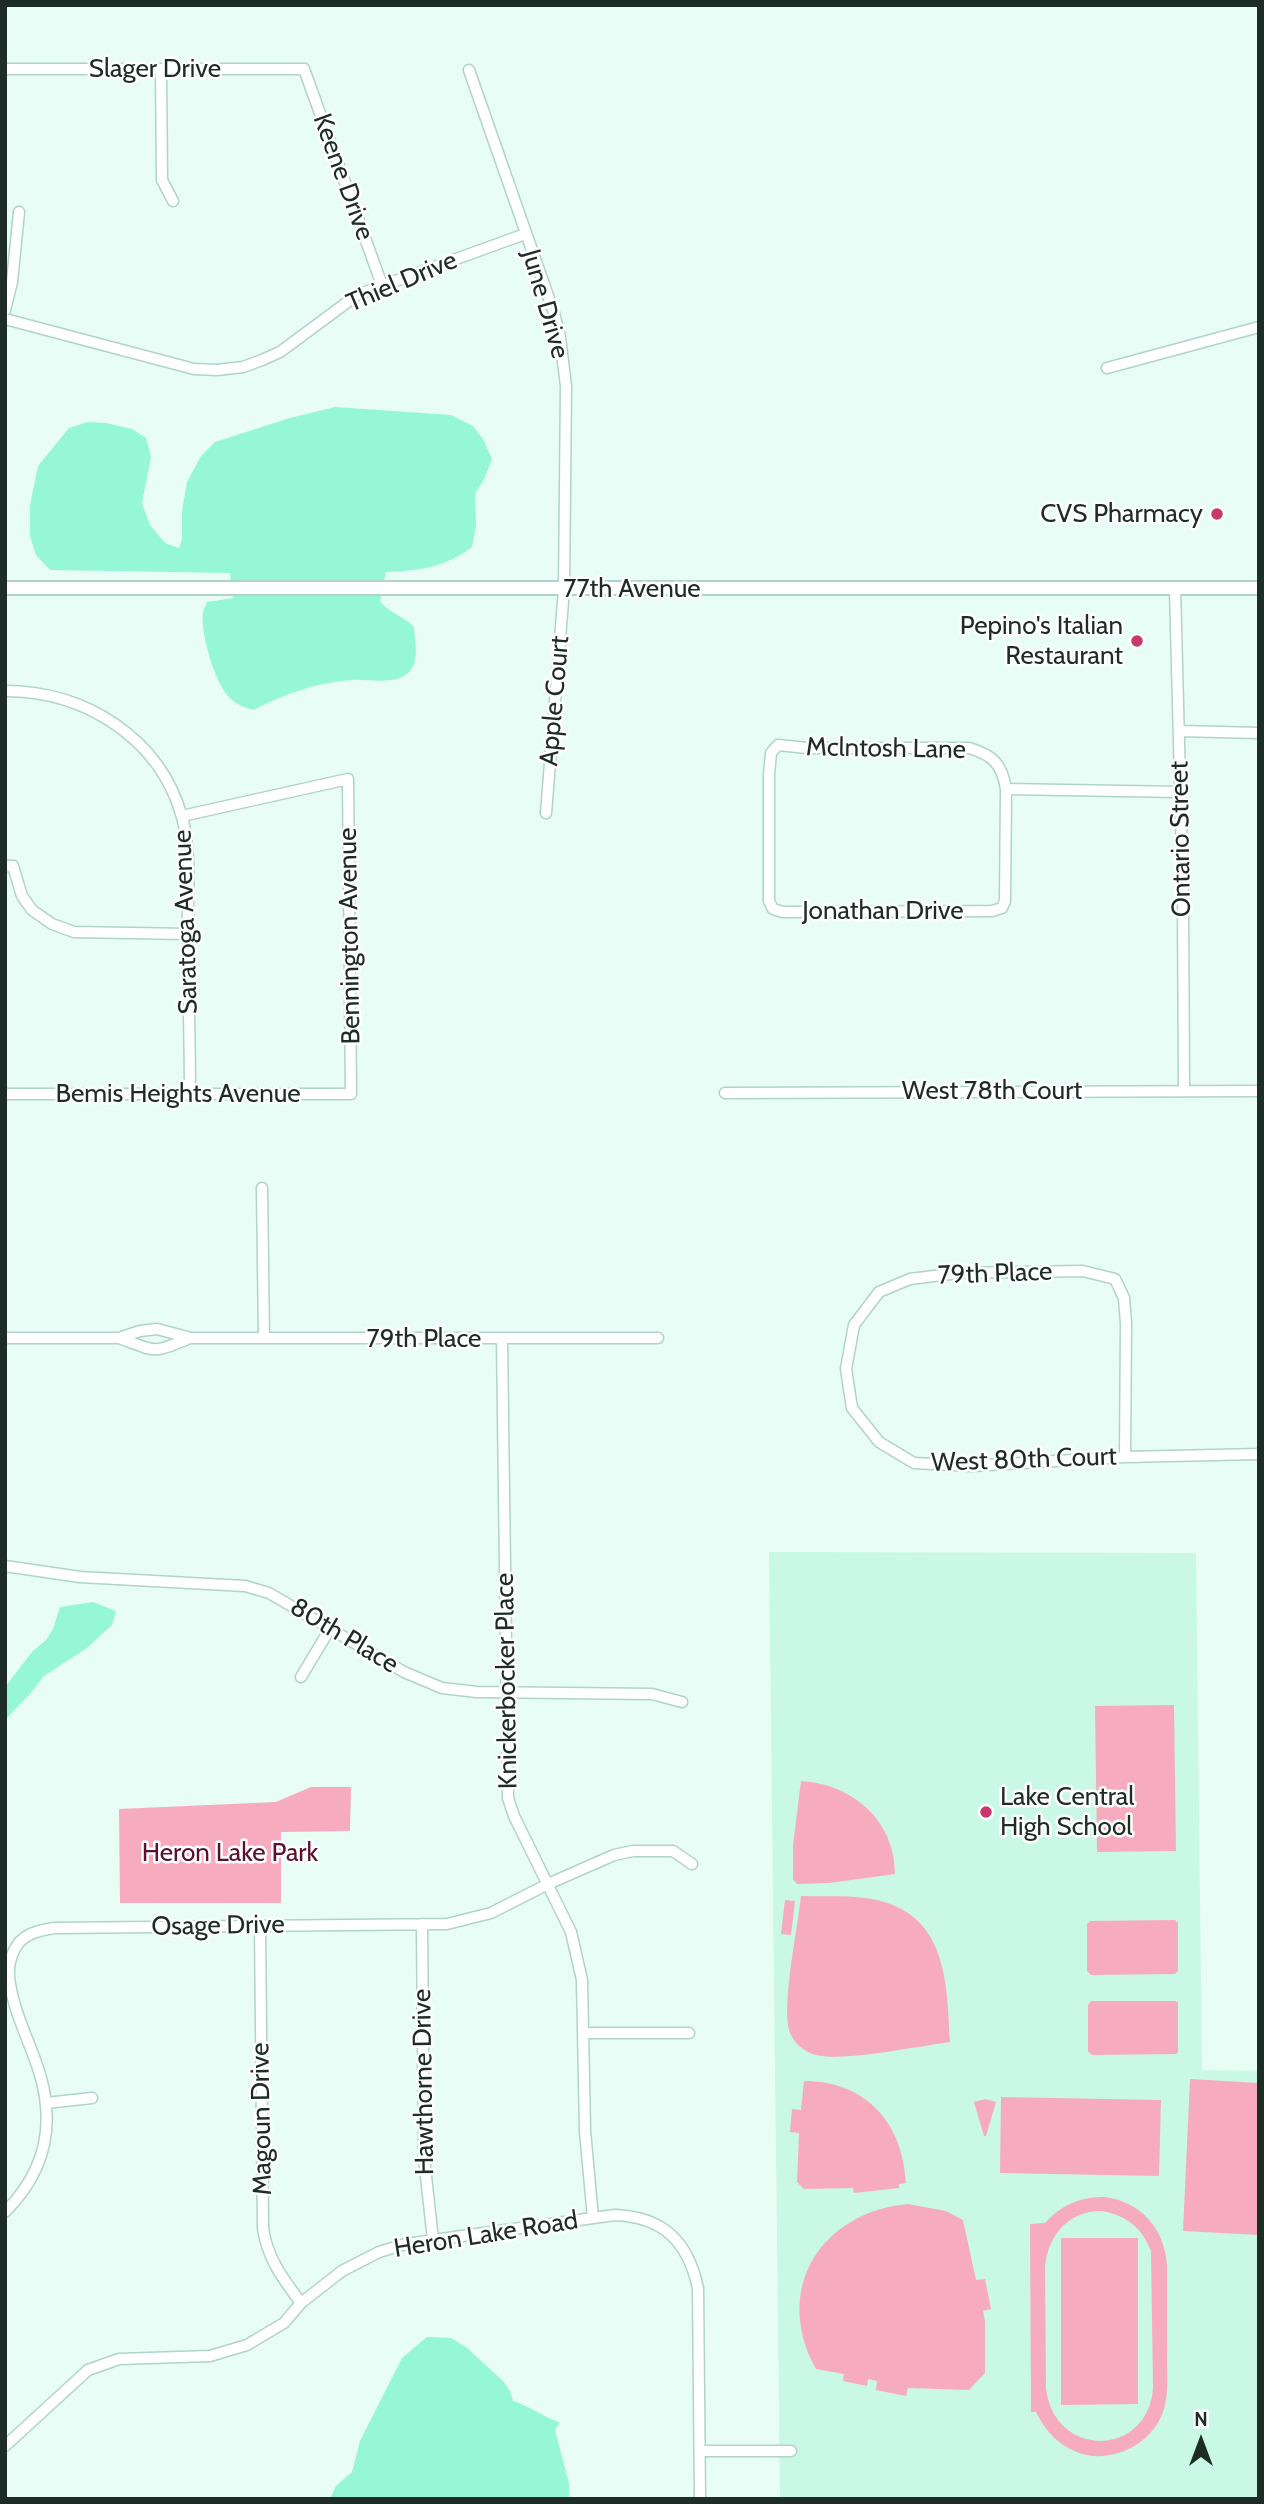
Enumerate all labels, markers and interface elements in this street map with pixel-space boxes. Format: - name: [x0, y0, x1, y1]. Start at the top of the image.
- street label: Slager Drive: [89, 53, 221, 85]
- street label: Keene Drive: [306, 109, 380, 245]
- street label: Thiel Drive: [342, 245, 462, 319]
- street label: June Drive: [515, 246, 575, 362]
- place label: CVS Pharmacy: [1040, 498, 1203, 530]
- marker: CVS Pharmacy: [1209, 506, 1225, 522]
- street label: 77th Avenue: [563, 573, 701, 605]
- place label: Pepino's Italian Restaurant: [960, 610, 1123, 672]
- marker: Pepino's Italian Restaurant: [1129, 633, 1145, 649]
- street label: Apple Court: [534, 635, 576, 767]
- street label: Mclntosh Lane: [806, 732, 966, 766]
- street label: Ontario Street: [1164, 761, 1198, 917]
- street label: Bennington Avenue: [333, 827, 367, 1045]
- street label: Saratoga Avenue: [167, 829, 205, 1015]
- street label: Jonathan Drive: [802, 895, 964, 927]
- street label: West 78th Court: [902, 1075, 1082, 1107]
- street label: Bemis Heights Avenue: [55, 1078, 301, 1110]
- street label: 79th Place: [937, 1256, 1053, 1292]
- street label: 79th Place: [367, 1323, 481, 1355]
- street label: West 80th Court: [931, 1441, 1117, 1479]
- street label: Knickerbocker Place: [490, 1573, 524, 1789]
- street label: 80th Place: [284, 1591, 404, 1681]
- place label: Lake Central High School: [1000, 1781, 1134, 1842]
- marker: Lake Central High School: [978, 1804, 994, 1820]
- park label: Heron Lake Park: [142, 1837, 318, 1869]
- street label: Osage Drive: [151, 1909, 285, 1943]
- street label: Hawthorne Drive: [407, 1989, 441, 2175]
- street label: Magoun Drive: [245, 2042, 279, 2196]
- street label: Heron Lake Road: [392, 2205, 580, 2265]
- north arrow: [1166, 2406, 1236, 2476]
- text: N: [1194, 2408, 1208, 2431]

